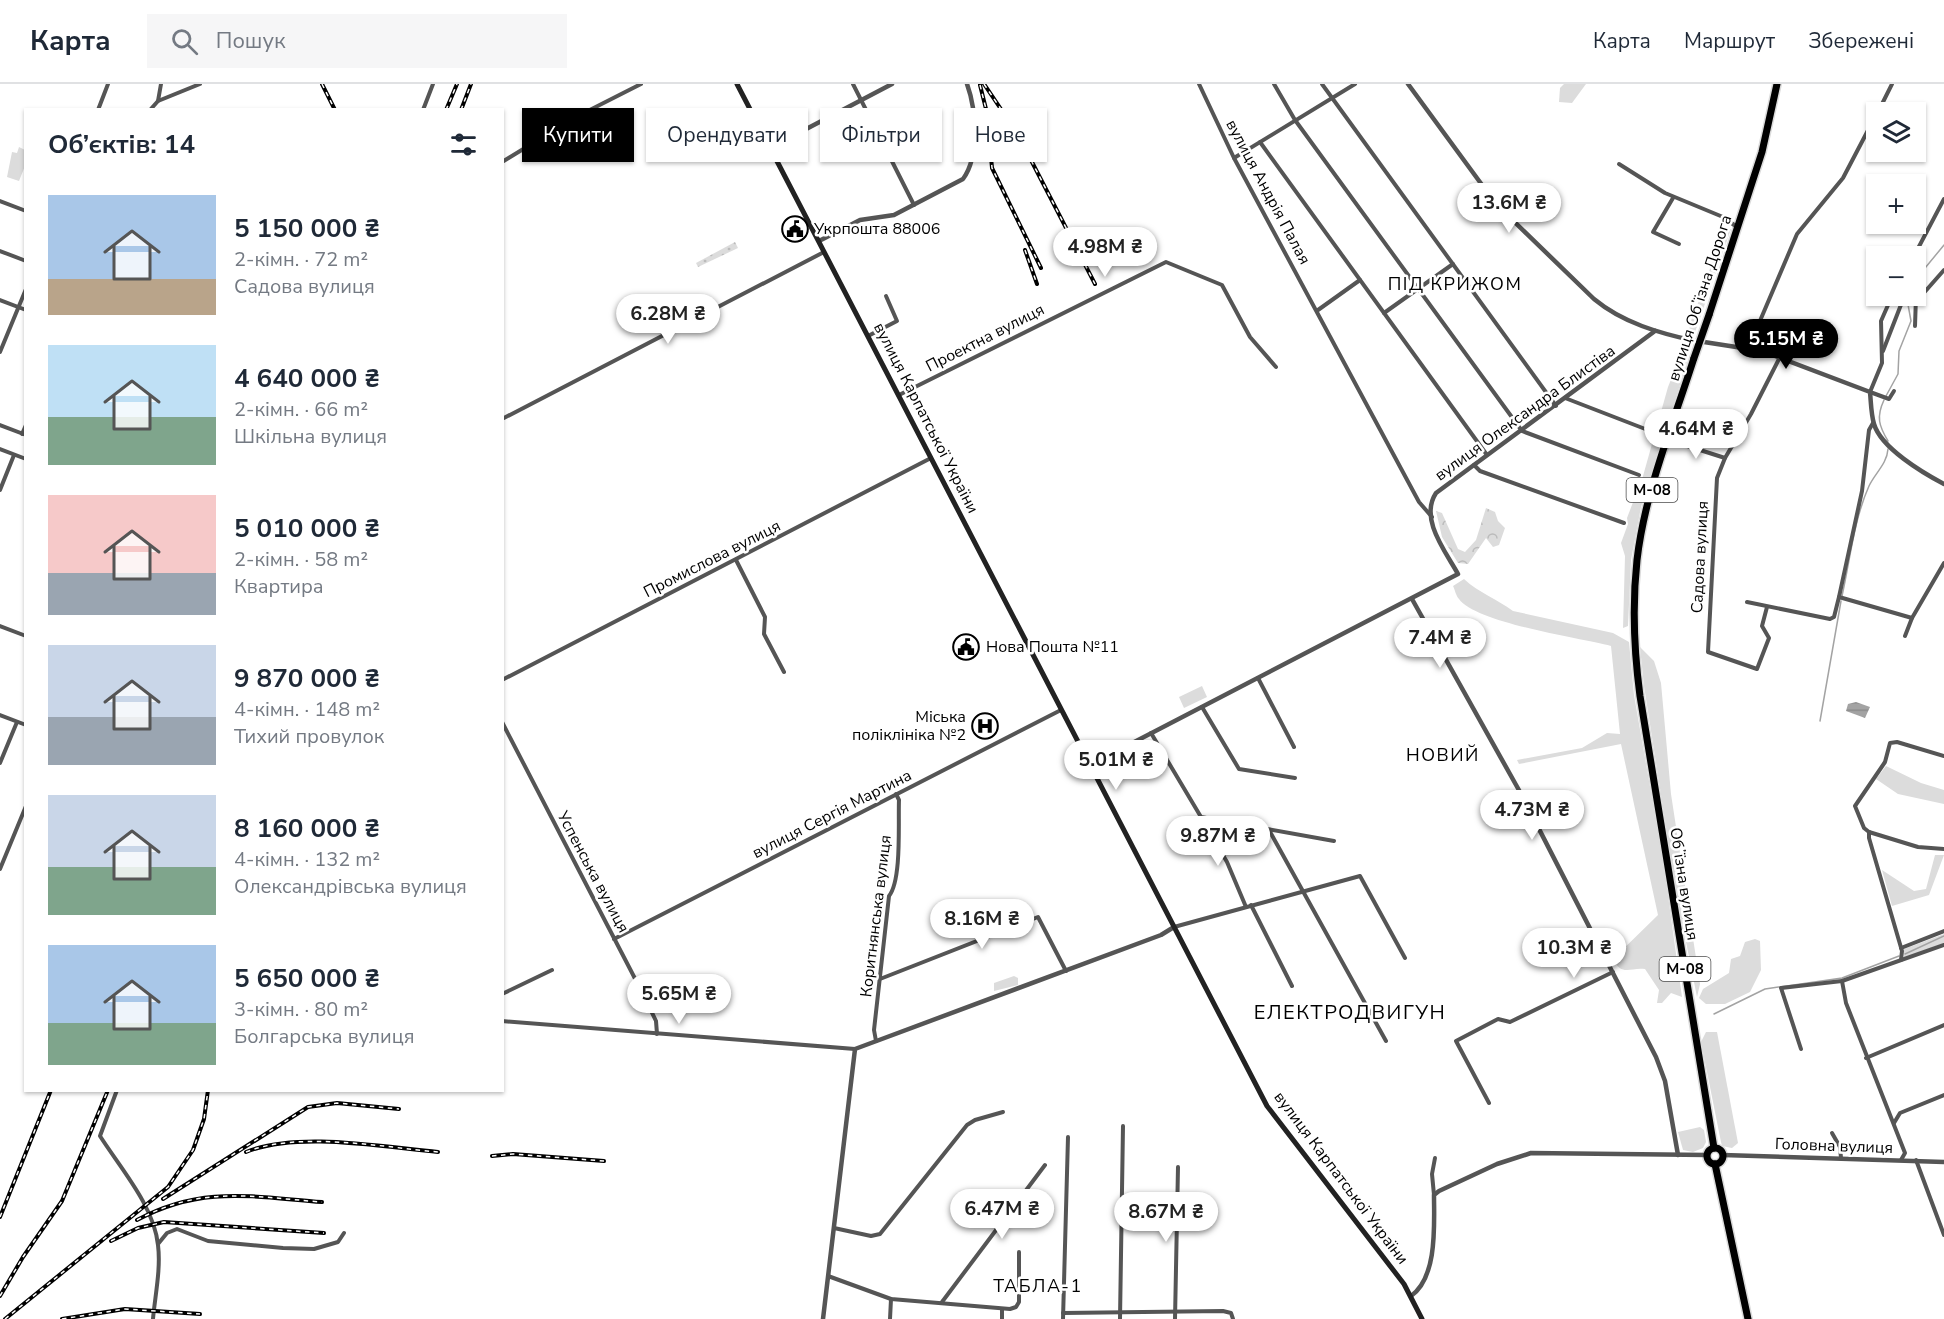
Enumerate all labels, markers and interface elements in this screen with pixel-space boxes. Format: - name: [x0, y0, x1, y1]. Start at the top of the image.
- search box: [147, 14, 567, 68]
- text: Карта: [30, 22, 111, 60]
- icon: search: [168, 25, 201, 58]
- text: Пошук: [216, 26, 286, 56]
- text: Карта: [1593, 27, 1651, 55]
- text: Маршрут: [1684, 27, 1775, 55]
- text: Збережені: [1808, 27, 1914, 55]
- map controls: [1866, 102, 1926, 306]
- button: layers: [1866, 102, 1926, 162]
- chip: Купити: [522, 108, 634, 162]
- chip: Орендувати: [646, 108, 808, 162]
- chip: Фільтри: [820, 108, 942, 162]
- chip: Нове: [954, 108, 1047, 162]
- street label: вулиця Андрія Палая: [1220, 116, 1316, 268]
- text: Об’єктів: 14: [48, 127, 195, 162]
- icon: filters: [447, 128, 480, 161]
- button: +: [1866, 174, 1926, 234]
- pin: 13.6M ₴: [1454, 183, 1564, 234]
- text: 13.6M ₴: [1471, 189, 1547, 216]
- text: 5 150 000 ₴: [234, 211, 380, 246]
- street label: вулиця Обʼїзна Дорога: [1663, 212, 1737, 384]
- public building icon: Укрпошта 88006: [780, 214, 810, 244]
- place label: Укрпошта 88006: [813, 218, 940, 240]
- icon: home: [96, 219, 168, 291]
- pin: 4.98M ₴: [1050, 227, 1160, 278]
- text: 4.98M ₴: [1067, 233, 1143, 260]
- text: 2-кімн. · 72 m²: [234, 246, 368, 273]
- button: −: [1866, 246, 1926, 306]
- district label: ПІД КРИЖОМ: [1388, 272, 1522, 296]
- text: Садова вулиця: [234, 273, 375, 300]
- pin: 6.28M ₴: [613, 294, 723, 345]
- street label: Проектна вулиця: [922, 299, 1048, 377]
- text: 6.28M ₴: [630, 300, 706, 327]
- street label: вулиця Карпатської України: [868, 319, 984, 517]
- pin: 5.15M ₴: [1731, 319, 1841, 370]
- text: 5.15M ₴: [1748, 325, 1824, 352]
- street label: вулиця Олександра Блистіва: [1430, 340, 1620, 486]
- text: 4 640 000 ₴: [234, 361, 380, 396]
- icon: home: [96, 369, 168, 441]
- text: 2-кімн. · 66 m²: [234, 396, 368, 423]
- pin: 4.64M ₴: [1641, 409, 1751, 460]
- text: 4.64M ₴: [1658, 415, 1734, 442]
- text: Шкільна вулиця: [234, 423, 387, 450]
- road number: М-08: [1626, 478, 1678, 502]
- street label: Садова вулиця: [1686, 500, 1714, 614]
- text: 5 010 000 ₴: [234, 511, 380, 546]
- street label: Промислова вулиця: [640, 515, 784, 603]
- icon: home: [96, 519, 168, 591]
- text: 2-кімн. · 58 m²: [234, 546, 368, 573]
- text: Квартира: [234, 573, 324, 600]
- pin: 7.4M ₴: [1391, 618, 1489, 669]
- text: 7.4M ₴: [1408, 624, 1472, 651]
- public building icon: Нова Пошта №11: [951, 632, 981, 662]
- place label: Нова Пошта №11: [986, 636, 1119, 658]
- text: 9 870 000 ₴: [234, 661, 380, 696]
- icon: home: [96, 669, 168, 741]
- text: 4-кімн. · 148 m²: [234, 696, 380, 723]
- place label: Міська поліклініка №2: [852, 706, 966, 746]
- hospital icon: Міська поліклініка №2: [970, 711, 1000, 741]
- text: Тихий провулок: [234, 723, 384, 750]
- pin: 5.01M ₴: [1061, 740, 1171, 791]
- district label: НОВИЙ: [1406, 743, 1480, 767]
- text: 5.01M ₴: [1078, 746, 1154, 773]
- street label: вулиця Сергія Мартина: [749, 764, 915, 864]
- pin: 4.73M ₴: [1477, 790, 1587, 841]
- text: 4.73M ₴: [1494, 796, 1570, 823]
- street label: Успенська вулиця: [551, 806, 634, 937]
- text: 8 160 000 ₴: [234, 811, 380, 846]
- pin: 9.87M ₴: [1163, 816, 1273, 867]
- icon: home: [96, 819, 168, 891]
- text: 9.87M ₴: [1180, 822, 1256, 849]
- street label: Обʼїзна вулиця: [1664, 826, 1704, 942]
- street label: Коритнянська вулиця: [855, 834, 897, 998]
- text: 4-кімн. · 132 m²: [234, 846, 380, 873]
- text: Олександрівська вулиця: [234, 873, 467, 900]
- pin: 8.16M ₴: [927, 899, 1037, 950]
- text: 8.16M ₴: [944, 905, 1020, 932]
- pin: 10.3M ₴: [1519, 928, 1629, 979]
- text: 10.3M ₴: [1536, 934, 1612, 961]
- road number: М-08: [1660, 957, 1710, 981]
- text: 5 650 000 ₴: [234, 961, 380, 996]
- icon: home: [96, 969, 168, 1041]
- pin: 5.65M ₴: [624, 974, 734, 1025]
- text: 5.65M ₴: [641, 980, 717, 1007]
- text: 3-кімн. · 80 m²: [234, 996, 368, 1023]
- district label: ЕЛЕКТРОДВИГУН: [1254, 999, 1446, 1026]
- text: Болгарська вулиця: [234, 1023, 415, 1050]
- street label: вулиця Карпатської України: [1269, 1087, 1413, 1269]
- street label: Головна вулиця: [1775, 1133, 1893, 1159]
- pin: 6.47M ₴: [947, 1189, 1057, 1240]
- pin: 8.67M ₴: [1111, 1192, 1221, 1243]
- text: 6.47M ₴: [964, 1195, 1040, 1222]
- text: 8.67M ₴: [1128, 1198, 1204, 1225]
- district label: ТАБЛА-1: [993, 1274, 1083, 1298]

